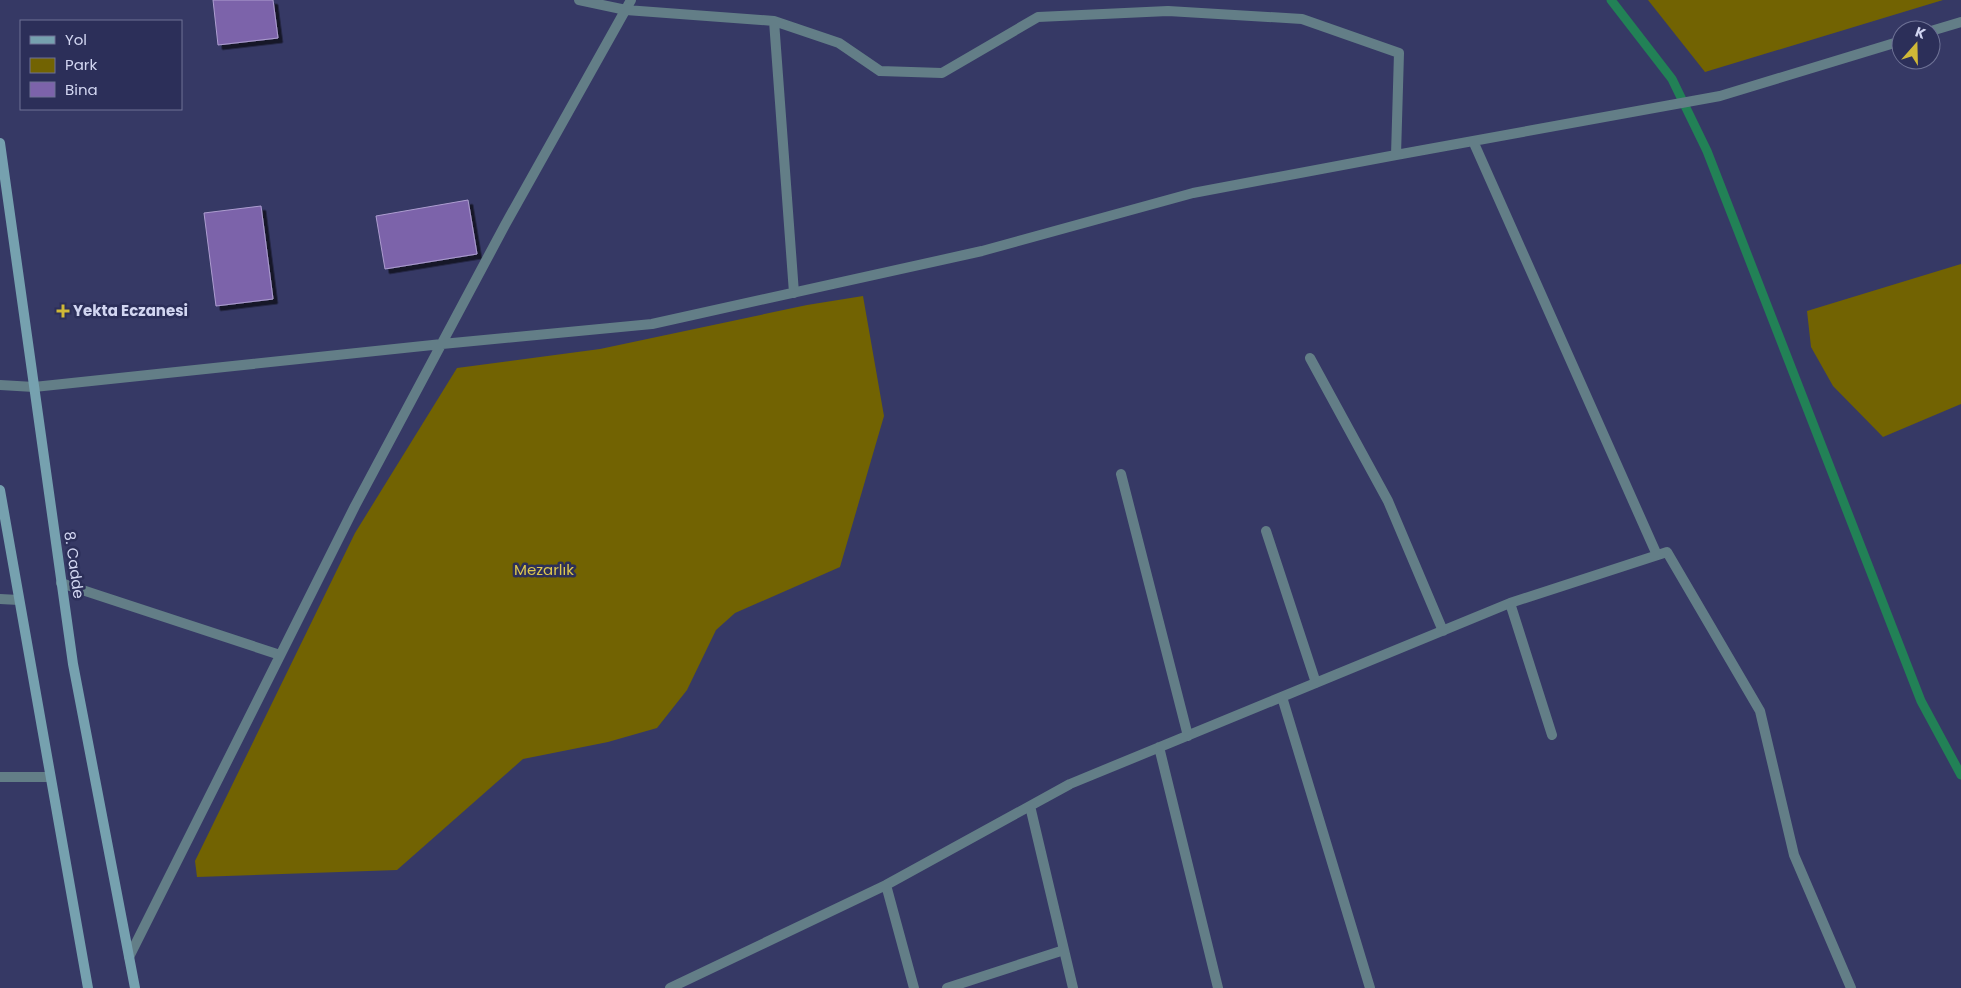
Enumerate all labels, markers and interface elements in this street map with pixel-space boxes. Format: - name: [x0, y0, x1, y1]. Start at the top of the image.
- legend: [20, 20, 182, 110]
- north arrow: [1891, 20, 1941, 70]
- text: K: [1912, 22, 1929, 44]
- text: Yol: [65, 29, 87, 50]
- text: Park: [65, 54, 97, 75]
- text: Bina: [65, 79, 98, 100]
- place label: Yekta Eczanesi: [73, 300, 188, 321]
- marker: Yekta Eczanesi: [57, 305, 69, 317]
- street label: 8. Cadde: [59, 530, 90, 600]
- park label: Mezarlık: [514, 559, 574, 580]

